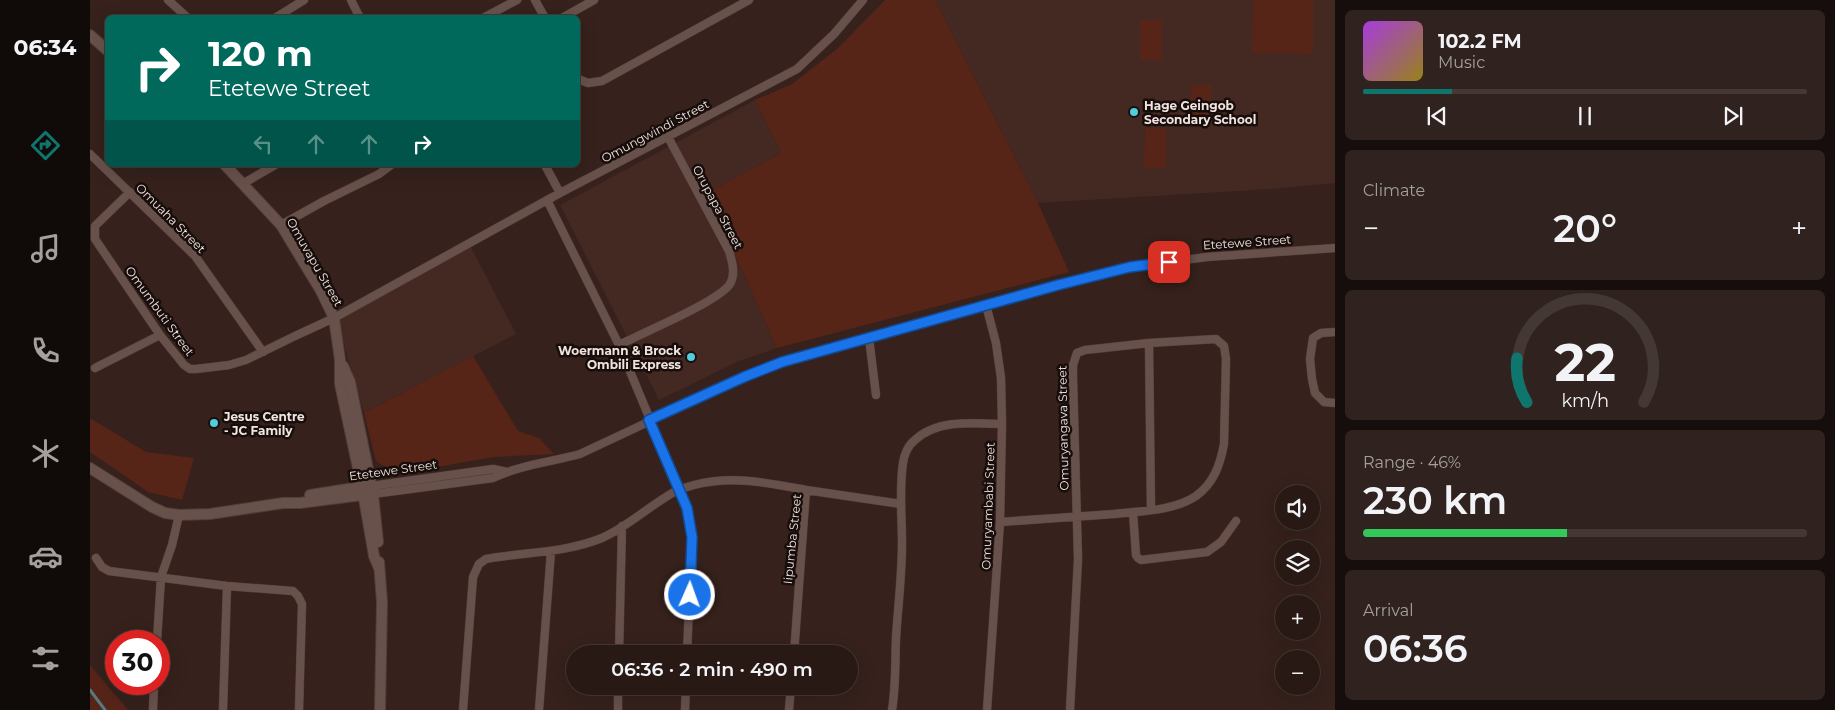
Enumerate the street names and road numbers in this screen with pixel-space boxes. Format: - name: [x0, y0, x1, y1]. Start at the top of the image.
- street label: Omungwindi Street: [599, 96, 712, 166]
- street label: Orupapa Street: [690, 163, 746, 252]
- street label: Omuaha Street: [133, 180, 209, 256]
- street label: Omuvapu Street: [284, 215, 347, 309]
- street label: Etetewe Street: [1202, 231, 1292, 253]
- street label: Omumbuti Street: [122, 263, 198, 359]
- street label: Omuryangava Street: [1054, 365, 1072, 491]
- street label: Omuryambabi Street: [978, 442, 998, 570]
- street label: Etetewe Street: [348, 456, 438, 484]
- street label: Iipumba Street: [780, 493, 804, 585]

